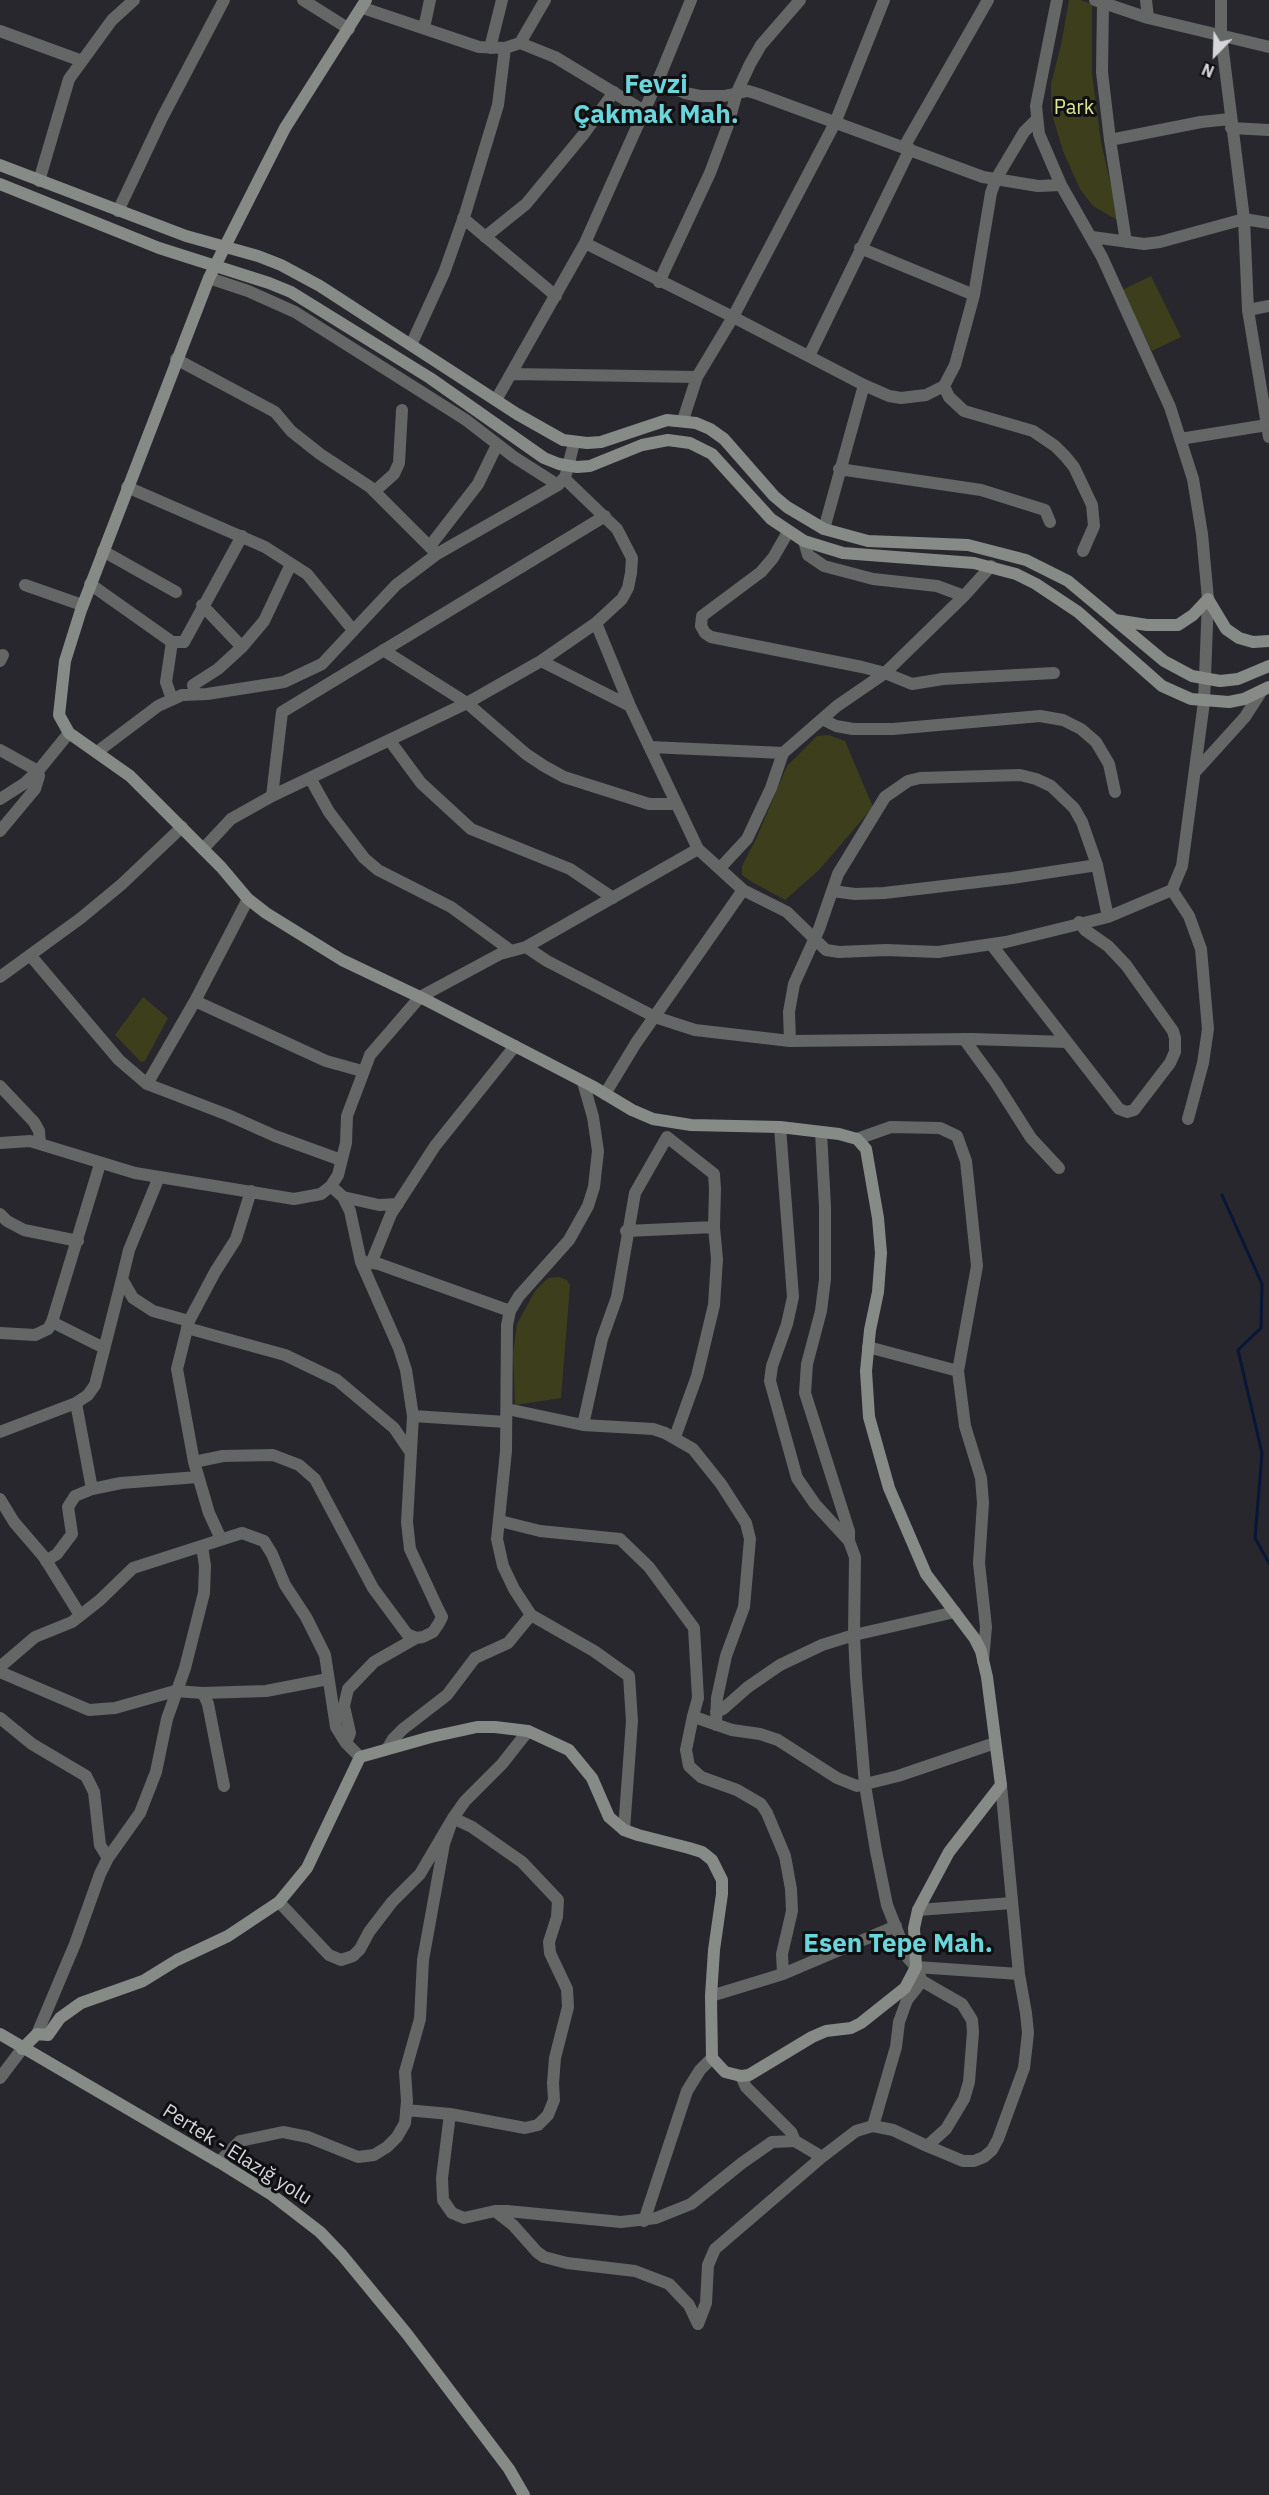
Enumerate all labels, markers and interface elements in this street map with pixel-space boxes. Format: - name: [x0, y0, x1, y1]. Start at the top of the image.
- north arrow: [1185, 24, 1245, 84]
- text: N: [1199, 59, 1217, 82]
- district label: Fevzi Çakmak Mah.: [573, 69, 739, 130]
- park label: Park: [1054, 96, 1094, 120]
- district label: Esen Tepe Mah.: [803, 1928, 993, 1960]
- street label: Pertek - Elazığ yolu: [158, 2099, 316, 2211]

